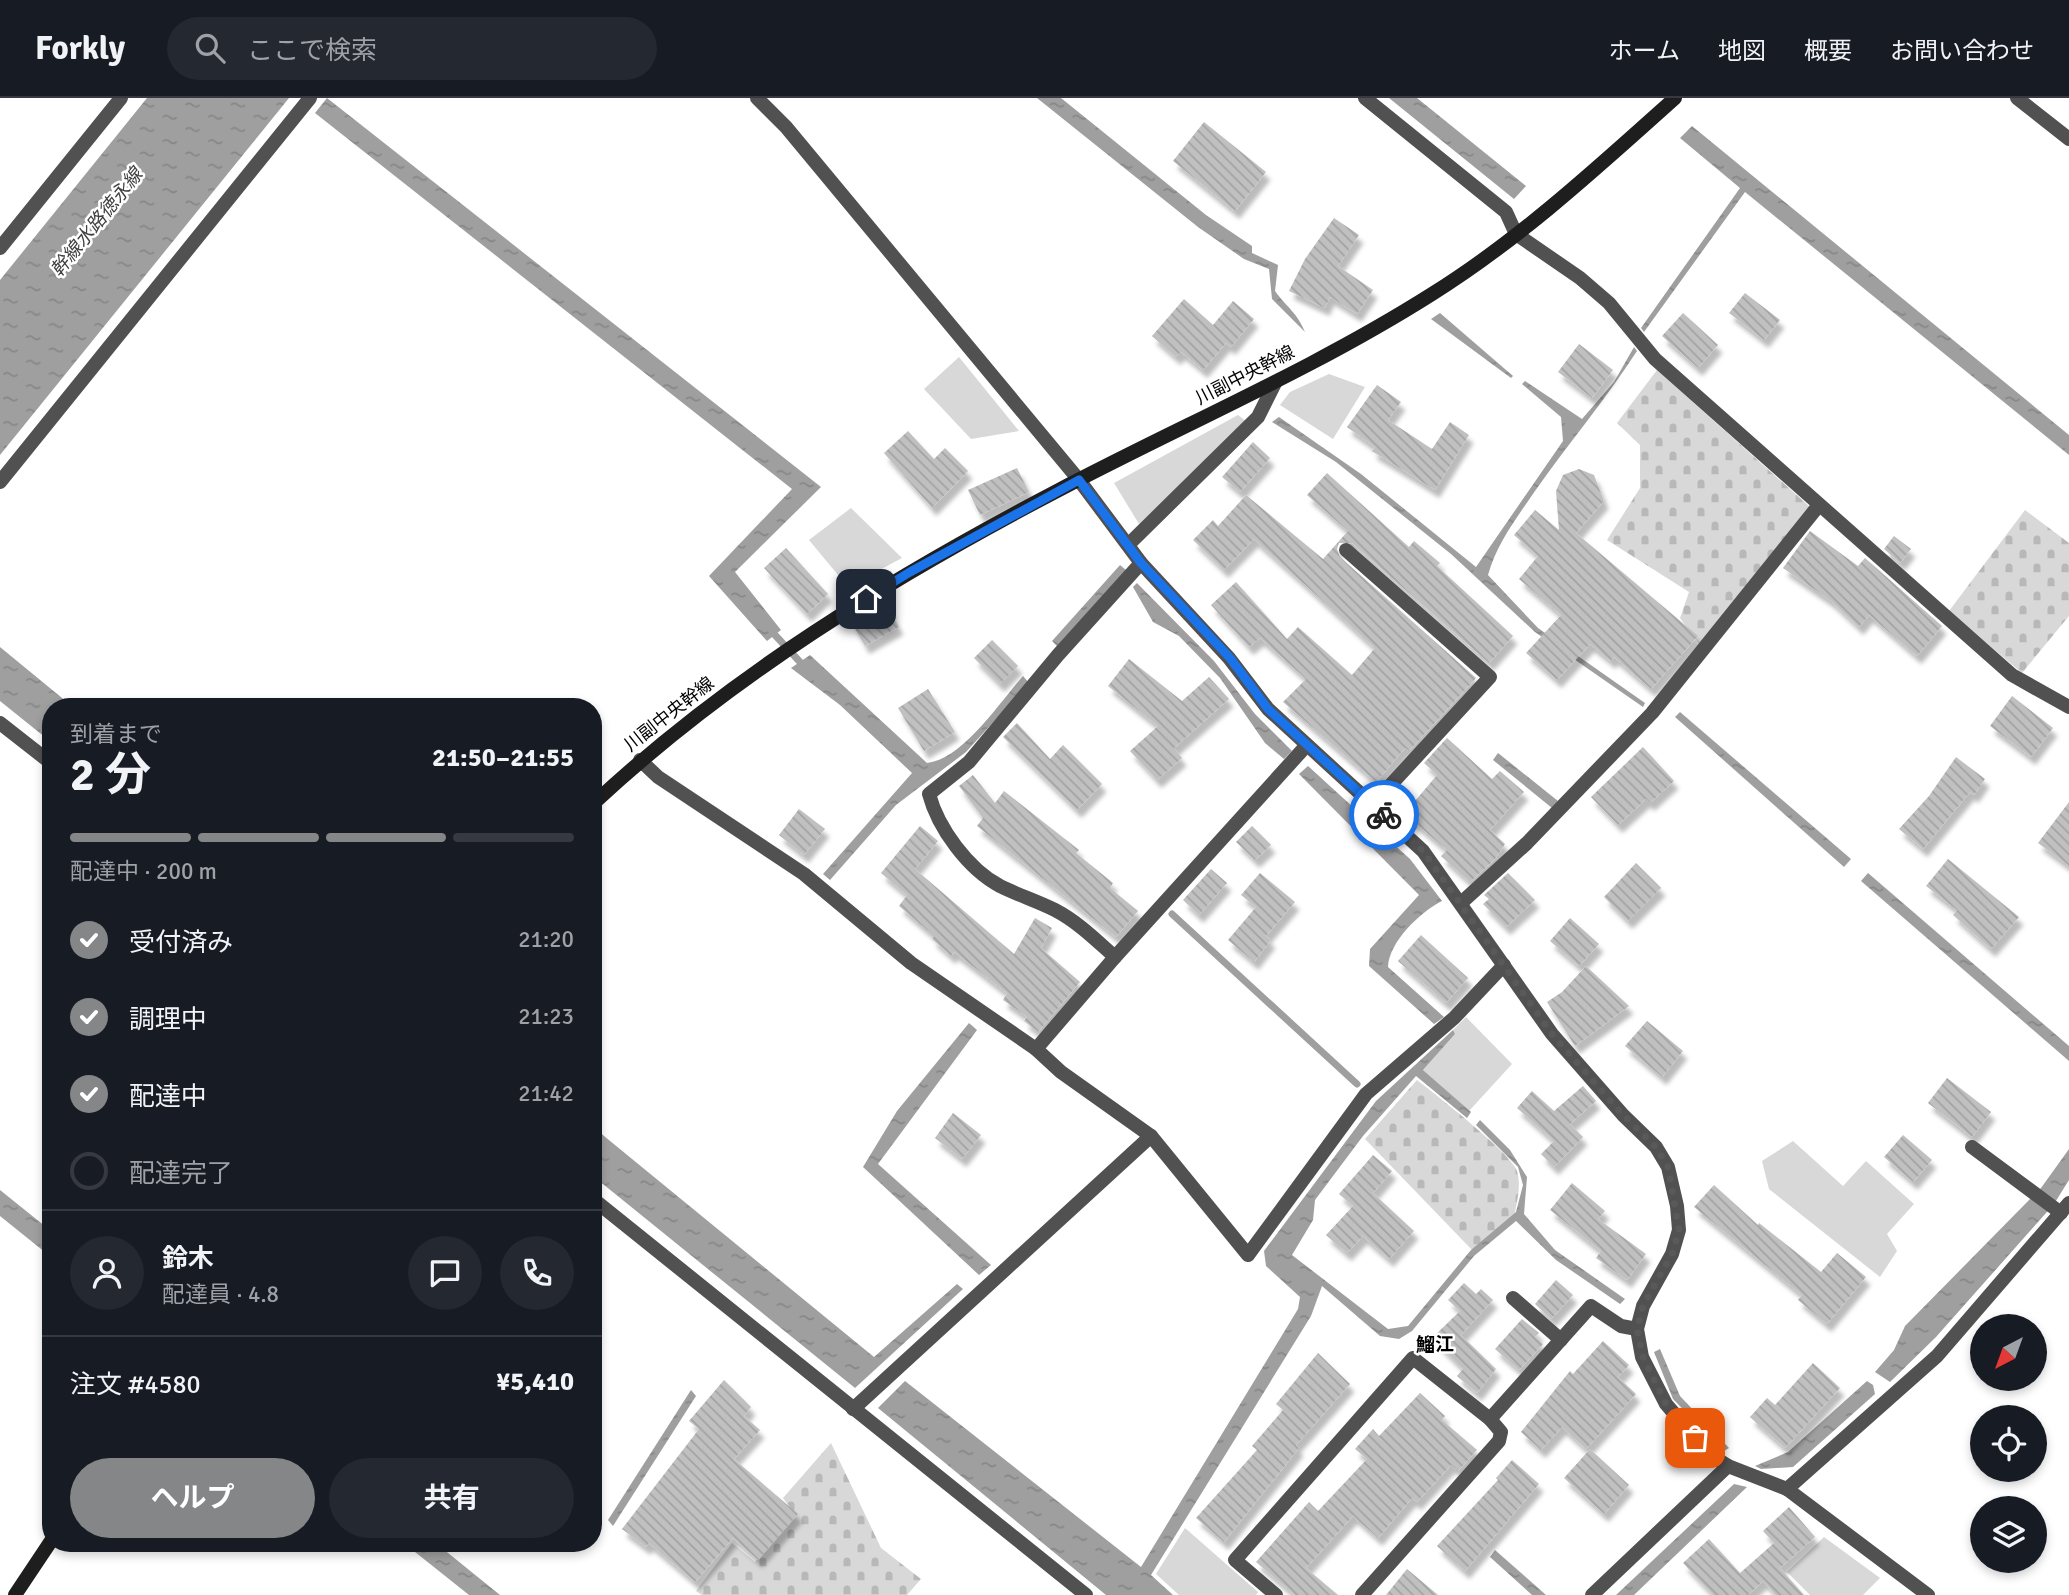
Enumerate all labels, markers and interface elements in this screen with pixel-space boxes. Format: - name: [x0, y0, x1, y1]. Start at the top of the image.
- search box: [167, 17, 657, 80]
- text: Forkly: [35, 28, 125, 69]
- icon: search: [191, 29, 229, 67]
- text: ここで検索: [247, 35, 377, 67]
- text: ホーム: [1609, 36, 1680, 66]
- text: 地図: [1718, 36, 1766, 66]
- text: 概要: [1804, 36, 1852, 66]
- text: お問い合わせ: [1890, 36, 2034, 66]
- water label: 幹線水路徳永線: [46, 162, 149, 282]
- street label: 川副中央幹線: [1192, 341, 1298, 409]
- pin: [836, 569, 896, 629]
- icon: home: [847, 580, 885, 618]
- street label: 川副中央幹線: [620, 672, 718, 756]
- text: 到着まで: [70, 720, 162, 749]
- text: 21:50–21:55: [432, 742, 574, 774]
- text: 2 分: [70, 747, 151, 803]
- courier: [1349, 780, 1419, 850]
- icon: bike: [1365, 796, 1403, 834]
- text: 配達中 · 200 m: [70, 857, 217, 886]
- icon: check: [70, 921, 108, 959]
- text: 21:20: [518, 925, 574, 954]
- text: 受付済み: [129, 927, 233, 959]
- icon: check: [70, 998, 108, 1036]
- text: 21:23: [518, 1002, 574, 1031]
- text: 調理中: [129, 1004, 207, 1036]
- icon: check: [70, 1075, 108, 1113]
- text: 21:42: [518, 1079, 574, 1108]
- text: 配達中: [129, 1081, 207, 1113]
- text: 配達完了: [129, 1158, 233, 1190]
- button: person: [70, 1236, 144, 1310]
- button: chat: [408, 1236, 482, 1310]
- button: phone: [500, 1236, 574, 1310]
- text: 鈴木: [162, 1243, 214, 1275]
- text: 配達員 · 4.8: [162, 1280, 279, 1309]
- north arrow: [1970, 1314, 2048, 1391]
- map controls: [1970, 1314, 2047, 1573]
- district label: 鰡江: [1416, 1333, 1454, 1357]
- text: ¥5,410: [496, 1366, 574, 1398]
- text: 注文 #4580: [70, 1369, 201, 1401]
- button: locate: [1970, 1405, 2047, 1482]
- pin: [1665, 1408, 1725, 1468]
- icon: bag: [1676, 1419, 1714, 1457]
- button: ヘルプ: [70, 1458, 315, 1538]
- button: 共有: [329, 1458, 574, 1538]
- button: layers: [1970, 1496, 2047, 1573]

